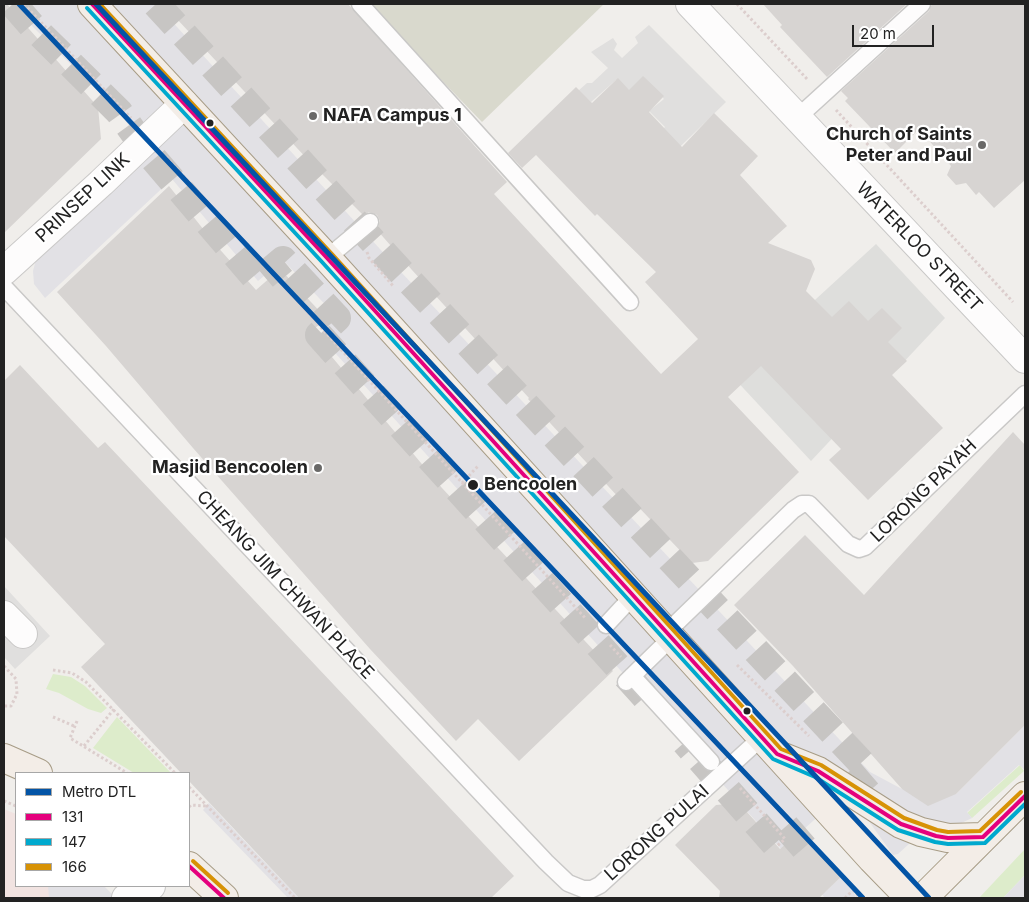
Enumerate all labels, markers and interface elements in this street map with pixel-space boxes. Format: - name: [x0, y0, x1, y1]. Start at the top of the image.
- scale bar: [854, 15, 936, 47]
- text: 20 m: [860, 24, 896, 43]
- place label: NAFA Campus 1: [323, 105, 462, 127]
- marker: NAFA Campus 1: [307, 110, 319, 122]
- unlabelled marker: [205, 118, 215, 128]
- place label: Church of Saints Peter and Paul: [826, 124, 972, 166]
- marker: Church of Saints Peter and Paul: [976, 139, 988, 151]
- street label: PRINSEP LINK: [31, 149, 135, 247]
- street label: WATERLOO STREET: [852, 178, 986, 316]
- street label: LORONG PAYAH: [867, 435, 981, 547]
- place label: Masjid Bencoolen: [152, 457, 308, 479]
- marker: Masjid Bencoolen: [312, 462, 324, 474]
- place label: Bencoolen: [484, 474, 577, 496]
- marker: Bencoolen: [466, 478, 480, 492]
- street label: CHEANG JIM CHWAN PLACE: [192, 486, 378, 684]
- unlabelled marker: [742, 706, 752, 716]
- legend: [15, 772, 190, 887]
- street label: LORONG PULAI: [600, 780, 714, 886]
- text: Metro DTL: [62, 782, 136, 801]
- text: 131: [62, 807, 83, 826]
- text: 147: [62, 832, 86, 851]
- text: 166: [62, 857, 87, 876]

